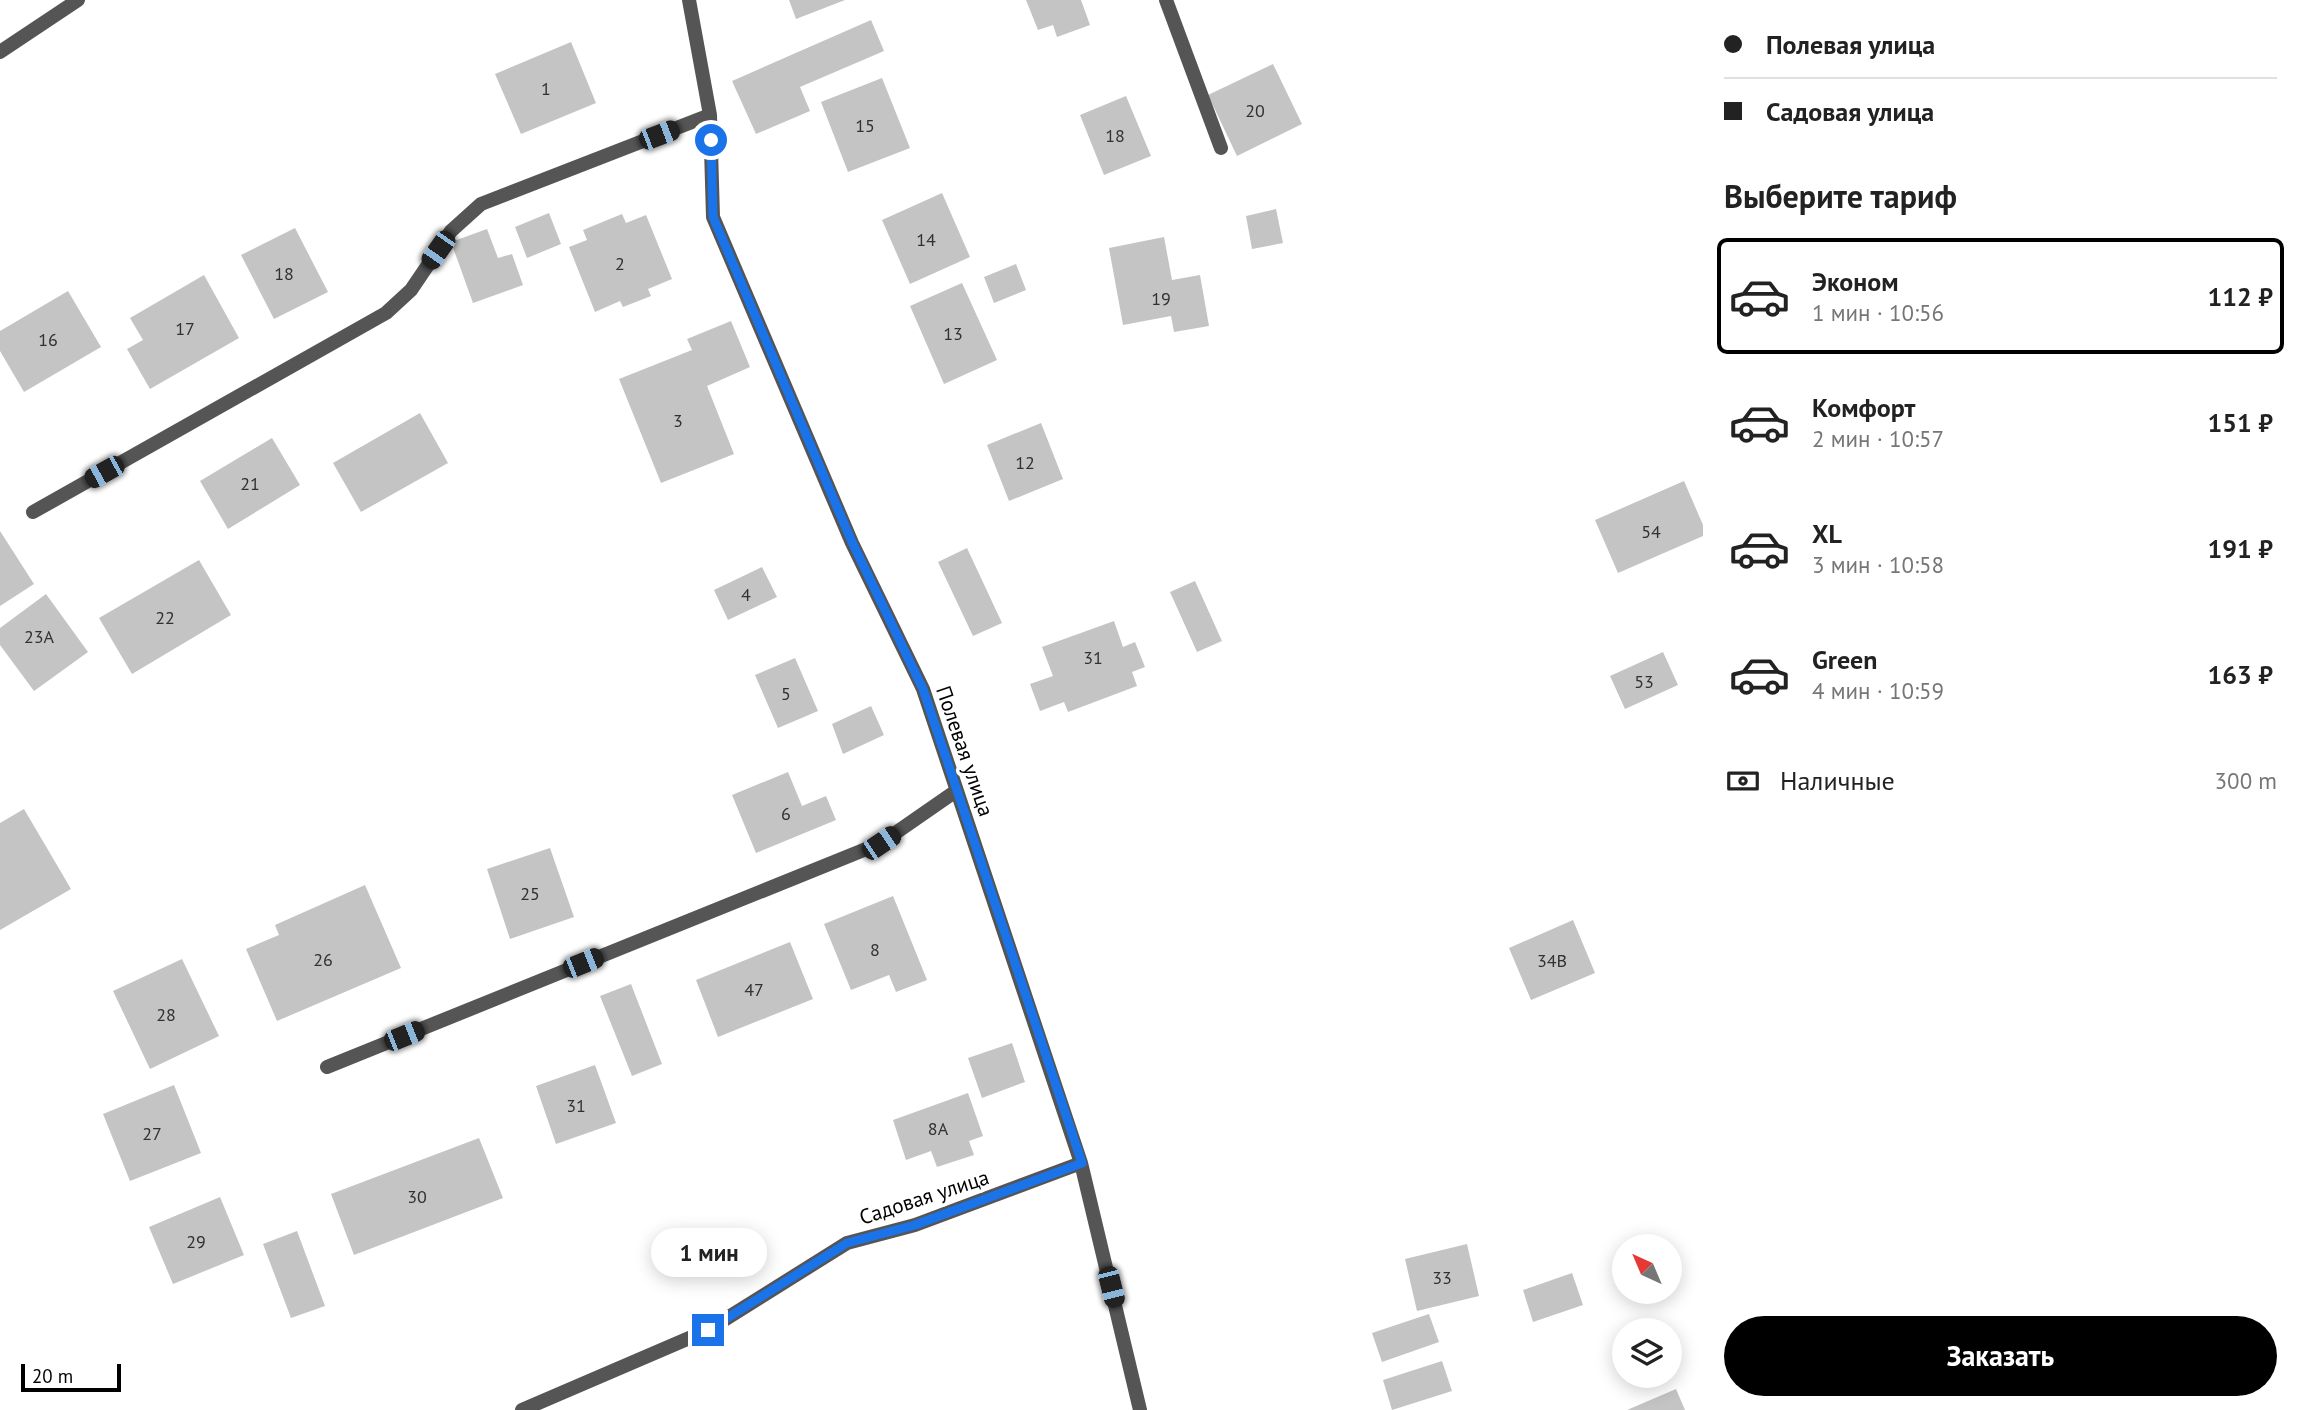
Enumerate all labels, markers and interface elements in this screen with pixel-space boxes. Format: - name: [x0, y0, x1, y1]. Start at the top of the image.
- text: Полевая улица: [1766, 28, 1935, 61]
- house number: 1: [541, 77, 551, 100]
- text: Садовая улица: [1766, 95, 1934, 128]
- house number: 20: [1245, 99, 1265, 122]
- house number: 15: [855, 114, 875, 137]
- car: [636, 118, 683, 152]
- route start: [695, 124, 727, 156]
- house number: 18: [1105, 124, 1125, 147]
- text: Выберите тариф: [1724, 175, 1957, 217]
- car: [418, 227, 459, 273]
- house number: 14: [916, 228, 936, 251]
- house number: 2: [615, 252, 625, 275]
- house number: 18: [274, 262, 294, 285]
- icon: car: [1728, 265, 1791, 328]
- text: Эконом: [1812, 265, 1899, 298]
- text: 112 ₽: [2207, 280, 2273, 313]
- house number: 19: [1151, 287, 1171, 310]
- text: 1 мин · 10:56: [1812, 298, 1944, 327]
- house number: 17: [175, 317, 195, 340]
- house number: 13: [943, 322, 963, 345]
- house number: 16: [38, 328, 58, 351]
- icon: car: [1728, 391, 1791, 454]
- text: Комфорт: [1812, 391, 1915, 424]
- text: 151 ₽: [2207, 406, 2273, 439]
- house number: 3: [673, 409, 683, 432]
- text: 2 мин · 10:57: [1812, 424, 1944, 453]
- house number: 12: [1015, 451, 1035, 474]
- car: [81, 453, 128, 491]
- house number: 21: [240, 472, 260, 495]
- icon: car: [1728, 517, 1791, 580]
- text: XL: [1812, 517, 1842, 550]
- house number: 54: [1641, 520, 1661, 543]
- text: 191 ₽: [2207, 532, 2273, 565]
- text: 3 мин · 10:58: [1812, 550, 1944, 579]
- house number: 4: [741, 583, 751, 606]
- house number: 22: [155, 606, 175, 629]
- house number: 23А: [24, 625, 55, 648]
- icon: car: [1728, 643, 1791, 706]
- text: Green: [1812, 643, 1877, 676]
- house number: 31: [1083, 646, 1103, 669]
- text: 163 ₽: [2207, 658, 2273, 691]
- house number: 53: [1634, 670, 1654, 693]
- text: 4 мин · 10:59: [1812, 676, 1944, 705]
- house number: 5: [781, 682, 791, 705]
- street label: Полевая улица: [930, 682, 1000, 820]
- icon: cash: [1724, 762, 1762, 800]
- text: Наличные: [1780, 764, 1895, 797]
- text: 300 m: [2215, 766, 2277, 795]
- house number: 6: [781, 802, 791, 825]
- car: [858, 823, 905, 863]
- house number: 25: [520, 882, 540, 905]
- house number: 8: [870, 938, 880, 961]
- car: [560, 945, 607, 981]
- house number: 26: [313, 948, 333, 971]
- house number: 34В: [1537, 949, 1567, 972]
- house number: 47: [744, 978, 764, 1001]
- house number: 28: [156, 1003, 176, 1026]
- car: [381, 1018, 428, 1054]
- house number: 31: [566, 1094, 586, 1117]
- house number: 8А: [928, 1117, 949, 1140]
- house number: 27: [142, 1122, 162, 1145]
- street label: Садовая улица: [856, 1163, 992, 1231]
- house number: 30: [407, 1185, 427, 1208]
- callout: 1 мин: [650, 1228, 766, 1278]
- house number: 29: [186, 1230, 206, 1253]
- north arrow: [1612, 1234, 1682, 1304]
- map controls: [1612, 1234, 1682, 1388]
- text: 1 мин: [679, 1238, 739, 1267]
- car: [1096, 1264, 1127, 1310]
- house number: 33: [1432, 1266, 1452, 1289]
- route end: [692, 1314, 724, 1346]
- button: Заказать: [1724, 1316, 2277, 1396]
- button: layers: [1612, 1318, 1682, 1388]
- scale bar: [21, 1361, 121, 1393]
- text: 20 m: [32, 1364, 73, 1388]

